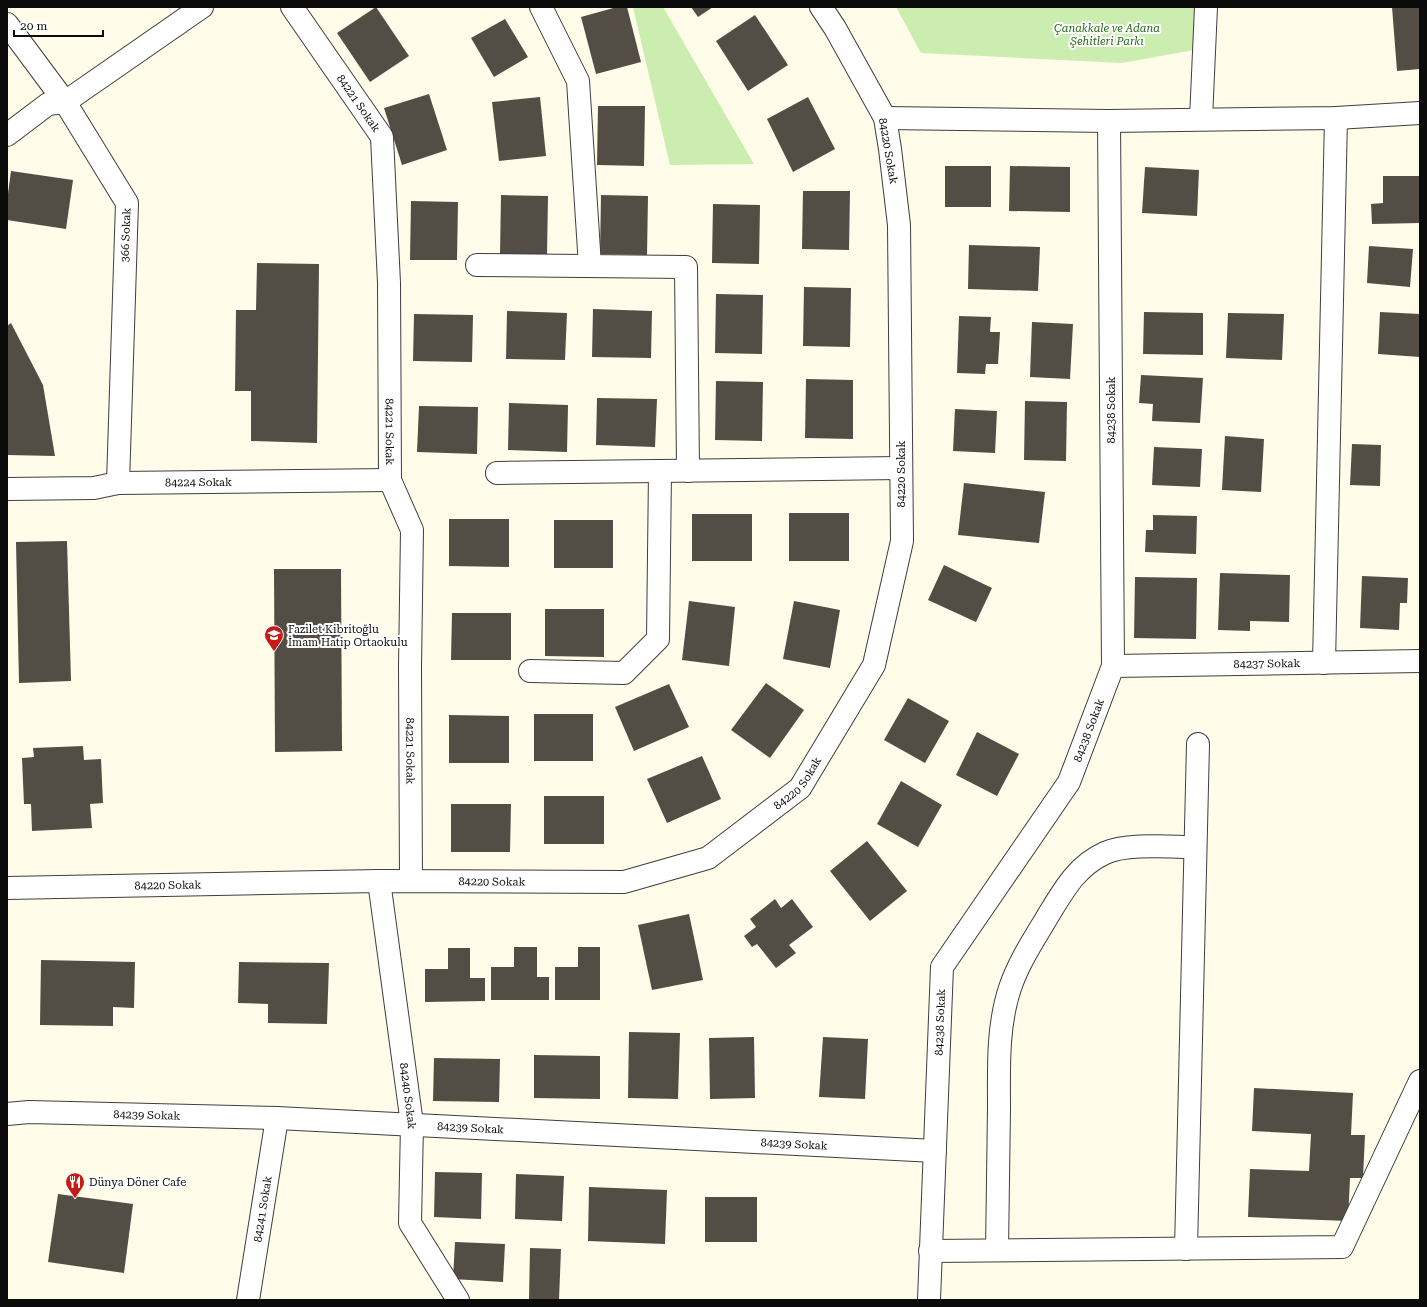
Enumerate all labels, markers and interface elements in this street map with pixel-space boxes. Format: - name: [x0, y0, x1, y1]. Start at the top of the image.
- scale bar: [14, 12, 103, 38]
- text: 20 m: [20, 19, 47, 33]
- park label: Çanakkale ve Adana Şehitleri Parkı: [1054, 22, 1160, 48]
- street label: 84221 Sokak: [334, 72, 383, 134]
- street label: 84220 Sokak: [876, 117, 900, 185]
- street label: 366 Sokak: [119, 207, 133, 262]
- street label: 84238 Sokak: [1105, 377, 1118, 443]
- street label: 84221 Sokak: [383, 398, 396, 465]
- street label: 84220 Sokak: [895, 441, 908, 507]
- street label: 84224 Sokak: [165, 475, 232, 489]
- place label: Fazilet Kibritoğlu İmam Hatip Ortaokulu: [288, 623, 408, 649]
- school or university icon: Fazilet Kibritoğlu İmam Hatip Ortaokulu: [263, 624, 285, 652]
- street label: 84237 Sokak: [1233, 656, 1301, 671]
- street label: 84238 Sokak: [1071, 697, 1107, 764]
- street label: 84221 Sokak: [404, 718, 417, 785]
- street label: 84220 Sokak: [771, 754, 824, 812]
- street label: 84220 Sokak: [458, 875, 525, 888]
- street label: 84220 Sokak: [134, 878, 202, 892]
- street label: 84238 Sokak: [932, 988, 948, 1056]
- street label: 84240 Sokak: [397, 1062, 419, 1129]
- street label: 84239 Sokak: [113, 1108, 181, 1122]
- street label: 84239 Sokak: [437, 1120, 504, 1136]
- street label: 84239 Sokak: [760, 1136, 828, 1152]
- restaurant icon: Dünya Döner Cafe: [64, 1171, 86, 1199]
- street label: 84241 Sokak: [251, 1175, 274, 1243]
- place label: Dünya Döner Cafe: [89, 1176, 186, 1189]

